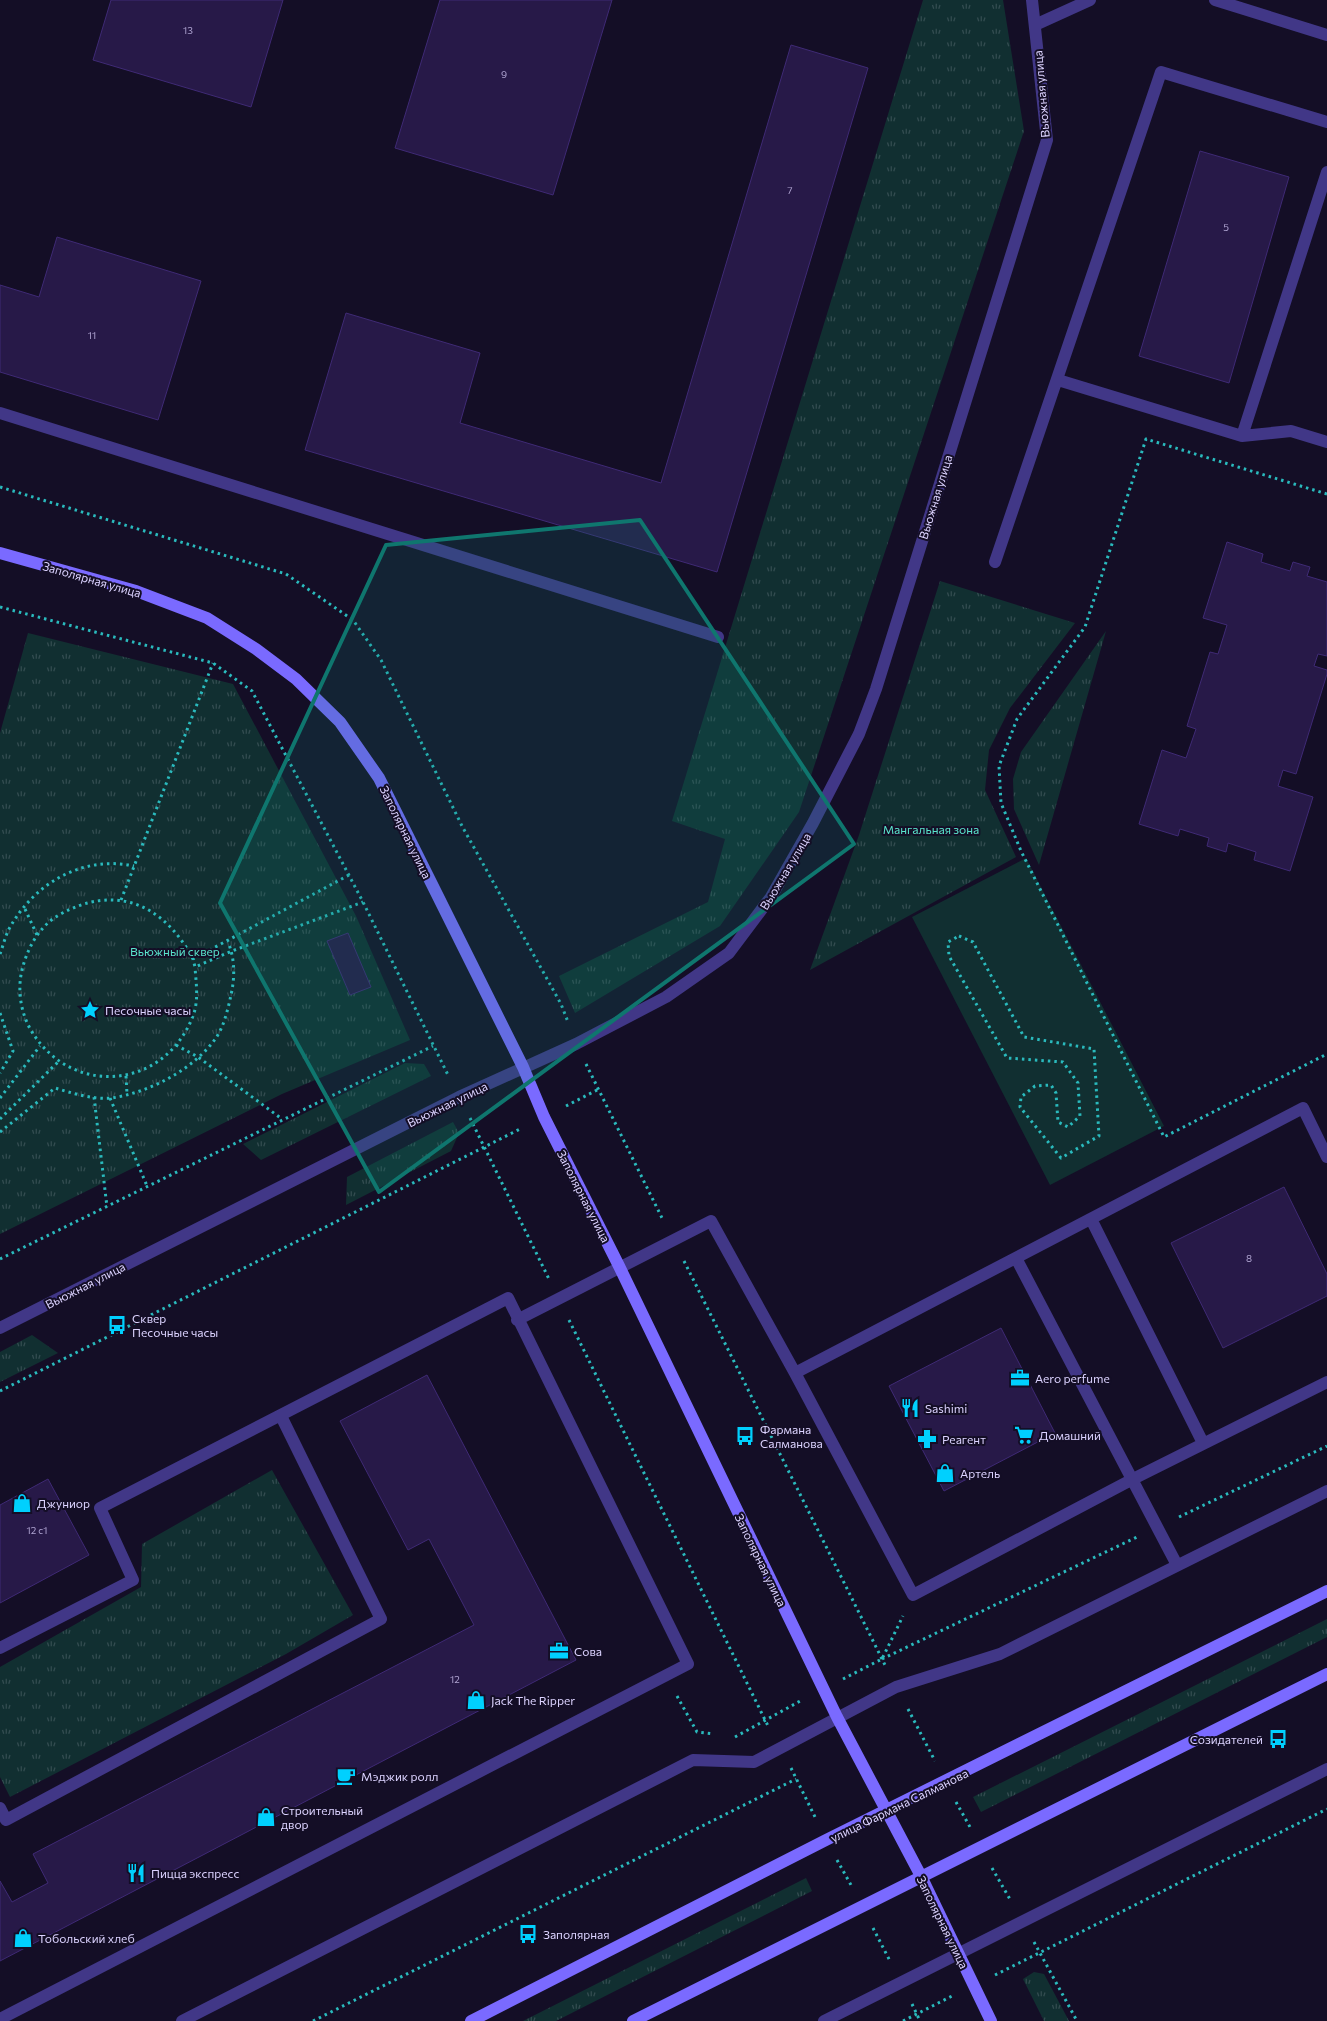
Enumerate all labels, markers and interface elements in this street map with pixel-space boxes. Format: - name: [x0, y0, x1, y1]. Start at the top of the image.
- house number: 13: [183, 24, 193, 36]
- street label: Вьюжная улица: [1030, 50, 1052, 138]
- house number: 9: [501, 68, 507, 80]
- house number: 7: [787, 184, 793, 196]
- house number: 5: [1223, 221, 1229, 233]
- house number: 11: [88, 329, 96, 341]
- street label: Вьюжная улица: [916, 453, 954, 541]
- street label: Заполярная улица: [41, 558, 143, 600]
- street label: Заполярная улица: [377, 783, 435, 881]
- park label: Мангальная зона: [883, 822, 979, 836]
- street label: Вьюжная улица: [756, 830, 814, 912]
- park label: Вьюжный сквер: [130, 944, 220, 958]
- place icon: Песочные часы: [79, 999, 101, 1021]
- place label: Песочные часы: [105, 1003, 191, 1017]
- street label: Вьюжная улица: [405, 1079, 489, 1129]
- street label: Заполярная улица: [555, 1147, 613, 1245]
- house number: 8: [1246, 1252, 1252, 1264]
- street label: Вьюжная улица: [43, 1259, 127, 1311]
- place label: Сквер Песочные часы: [132, 1311, 218, 1339]
- bus stop icon: Сквер Песочные часы: [106, 1314, 128, 1336]
- office icon: Aero perfume: [1009, 1367, 1031, 1389]
- place label: Aero perfume: [1035, 1371, 1110, 1385]
- restaurant icon: Sashimi: [899, 1397, 921, 1419]
- place label: Sashimi: [925, 1401, 967, 1415]
- place label: Фармана Салманова: [760, 1422, 823, 1450]
- supermarket icon: Домашний: [1013, 1424, 1035, 1446]
- bus stop icon: Фармана Салманова: [734, 1425, 756, 1447]
- pharmacy icon: Реагент: [916, 1428, 938, 1450]
- place label: Домашний: [1039, 1428, 1101, 1442]
- place label: Реагент: [942, 1432, 986, 1446]
- shop icon: Артель: [934, 1462, 956, 1484]
- place label: Артель: [960, 1466, 1000, 1480]
- shop icon: Джуниор: [11, 1492, 33, 1514]
- place label: Джуниор: [37, 1496, 90, 1510]
- street label: Заполярная улица: [732, 1511, 790, 1609]
- house number: 12 c1: [27, 1524, 47, 1536]
- office icon: Сова: [548, 1640, 570, 1662]
- place label: Сова: [574, 1644, 602, 1658]
- house number: 12: [450, 1673, 460, 1685]
- shop icon: Jack The Ripper: [465, 1689, 487, 1711]
- place label: Jack The Ripper: [491, 1693, 575, 1708]
- bus stop icon: Созидателей: [1267, 1728, 1289, 1750]
- place label: Созидателей: [1190, 1732, 1263, 1746]
- cafe icon: Мэджик ролл: [335, 1765, 357, 1787]
- street label: улица Фармана Салманова: [828, 1766, 970, 1844]
- place label: Мэджик ролл: [361, 1769, 439, 1783]
- place label: Строительный двор: [281, 1803, 363, 1831]
- shop icon: Строительный двор: [255, 1806, 277, 1828]
- restaurant icon: Пицца экспресс: [125, 1862, 147, 1884]
- place label: Пицца экспресс: [151, 1866, 240, 1880]
- street label: Заполярная улица: [914, 1873, 972, 1971]
- bus stop icon: Заполярная: [517, 1923, 539, 1945]
- shop icon: Тобольский хлеб: [12, 1927, 34, 1949]
- place label: Заполярная: [543, 1927, 610, 1941]
- place label: Тобольский хлеб: [38, 1931, 135, 1945]

